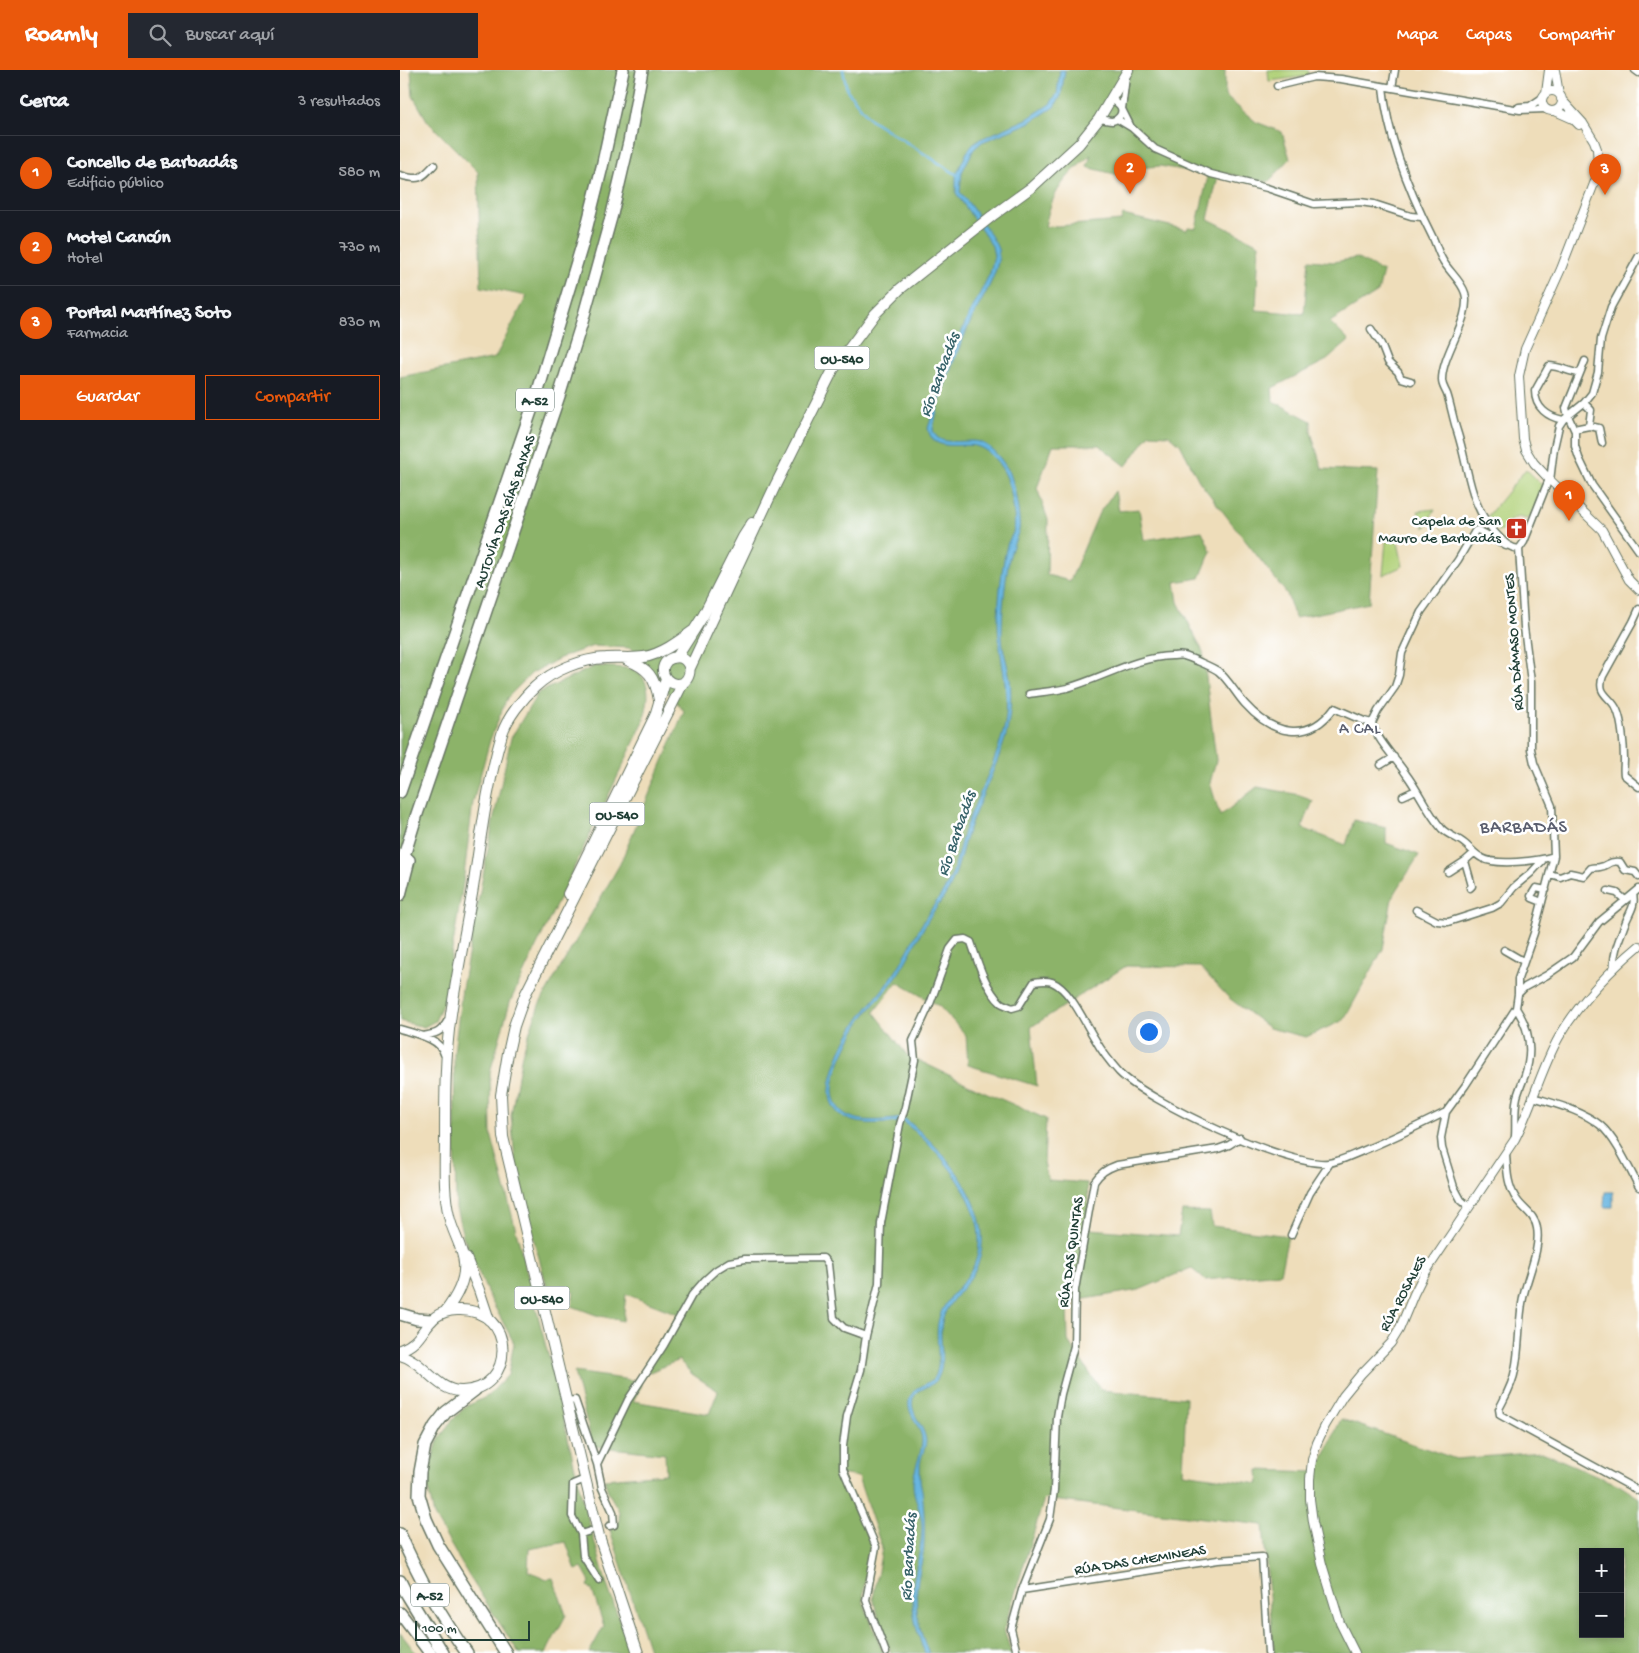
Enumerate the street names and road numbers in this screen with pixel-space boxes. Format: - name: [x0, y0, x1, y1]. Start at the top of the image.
- road number: OU-540: [814, 346, 870, 370]
- road number: A-52: [516, 388, 554, 412]
- street label: AUTOVÍA DAS RÍAS BAIXAS: [471, 433, 541, 590]
- street label: RÚA DÁMASO MONTES: [1501, 573, 1529, 711]
- road number: OU-540: [590, 802, 644, 826]
- street label: RÚA DAS QUINTAS: [1055, 1196, 1089, 1309]
- street label: RÚA ROSALES: [1376, 1253, 1431, 1335]
- road number: OU-540: [514, 1286, 570, 1310]
- street label: RÚA DAS CHEMINEAS: [1073, 1542, 1207, 1580]
- road number: A-52: [411, 1584, 449, 1606]

